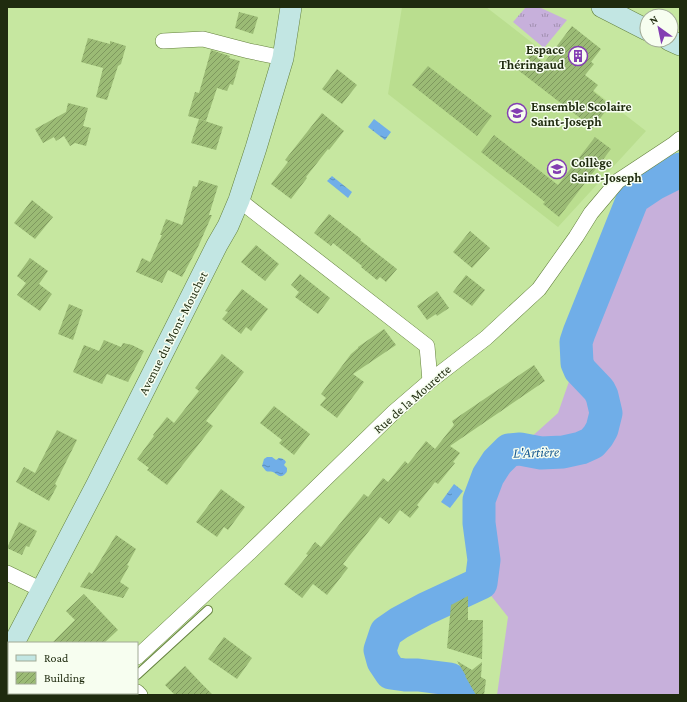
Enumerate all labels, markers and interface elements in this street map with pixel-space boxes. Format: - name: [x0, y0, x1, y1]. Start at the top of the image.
- north arrow: [639, 8, 679, 48]
- text: N: [647, 12, 660, 27]
- place label: Espace Théringaud: [499, 42, 564, 72]
- building icon: Espace Théringaud: [567, 45, 589, 67]
- place label: Ensemble Scolaire Saint-Joseph: [531, 99, 631, 129]
- school or university icon: Ensemble Scolaire Saint-Joseph: [506, 102, 528, 124]
- place label: Collège Saint-Joseph: [571, 155, 642, 185]
- school or university icon: Collège Saint-Joseph: [546, 158, 568, 180]
- street label: Avenue du Mont-Mouchet: [135, 268, 211, 397]
- street label: Rue de la Mourette: [370, 361, 454, 437]
- water label: L'Artière: [513, 443, 560, 461]
- legend: [8, 642, 138, 694]
- text: Road: [44, 651, 69, 665]
- text: Building: [44, 671, 85, 685]

